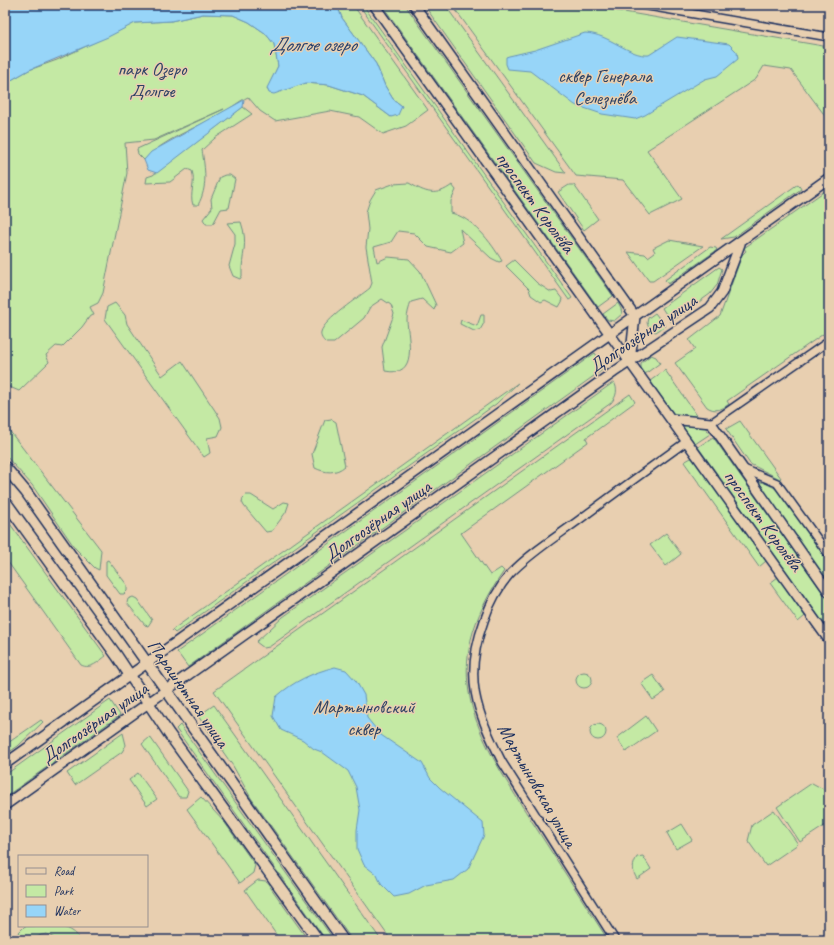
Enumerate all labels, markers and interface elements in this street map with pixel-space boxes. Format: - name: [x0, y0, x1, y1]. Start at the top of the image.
- water label: Долгое озеро: [269, 32, 359, 57]
- park label: парк Озеро Долгое: [117, 57, 188, 103]
- park label: сквер Генерала Селезнёва: [558, 64, 653, 110]
- street label: проспект Королёва: [490, 147, 581, 259]
- street label: Долгоозёрная улица: [584, 288, 703, 379]
- street label: проспект Королёва: [718, 465, 809, 577]
- street label: Долгоозёрная улица: [319, 474, 437, 567]
- street label: Парашютная улица: [142, 635, 235, 754]
- street label: Долгоозёрная улица: [36, 676, 154, 769]
- park label: Мартыновский сквер: [313, 695, 416, 741]
- street label: Мартыновская улица: [492, 719, 583, 854]
- legend: [18, 855, 148, 927]
- text: Road: [54, 863, 76, 879]
- text: Park: [54, 883, 75, 899]
- text: Water: [54, 903, 82, 919]

